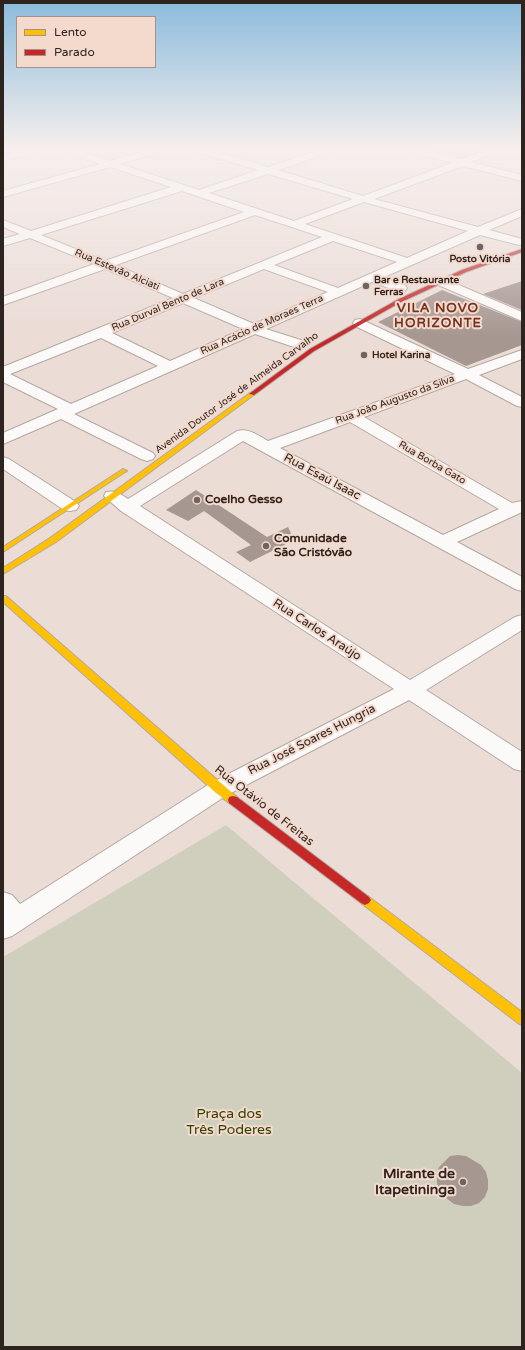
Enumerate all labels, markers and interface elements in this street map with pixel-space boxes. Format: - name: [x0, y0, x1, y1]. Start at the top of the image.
- legend: [16, 16, 156, 68]
- text: Lento: [54, 25, 87, 39]
- text: Parado: [54, 45, 95, 59]
- marker: Posto Vitória: [475, 242, 485, 252]
- street label: Rua Estevão Alciati: [73, 247, 161, 293]
- place label: Posto Vitória: [450, 253, 510, 265]
- place label: Bar e Restaurante Ferras: [374, 274, 459, 298]
- street label: Rua Durval Bento de Lara: [110, 276, 226, 334]
- marker: Bar e Restaurante Ferras: [361, 281, 371, 291]
- street label: Rua Acácio de Moraes Terra: [199, 292, 325, 358]
- district label: VILA NOVO HORIZONTE: [394, 301, 482, 332]
- street label: Avenida Doutor José de Almeida Carvalho: [153, 330, 321, 456]
- place label: Hotel Karina: [372, 349, 430, 361]
- marker: Hotel Karina: [359, 350, 369, 360]
- street label: Rua João Augusto da Silva: [334, 373, 456, 427]
- street label: Rua Borba Gato: [396, 439, 468, 487]
- street label: Rua Esaú Isaac: [281, 451, 363, 503]
- place label: Coelho Gesso: [205, 493, 283, 507]
- marker: Coelho Gesso: [192, 495, 202, 505]
- place label: Comunidade São Cristóvão: [274, 532, 352, 560]
- marker: Comunidade São Cristóvão: [261, 541, 271, 551]
- street label: Rua Carlos Araújo: [270, 596, 364, 664]
- street label: Rua José Soares Hungria: [246, 702, 378, 778]
- street label: Rua Otávio de Freitas: [211, 763, 317, 849]
- park label: Praça dos Três Poderes: [186, 1106, 272, 1138]
- place label: Mirante de Itapetininga: [375, 1166, 455, 1198]
- marker: Mirante de Itapetininga: [458, 1177, 468, 1187]

